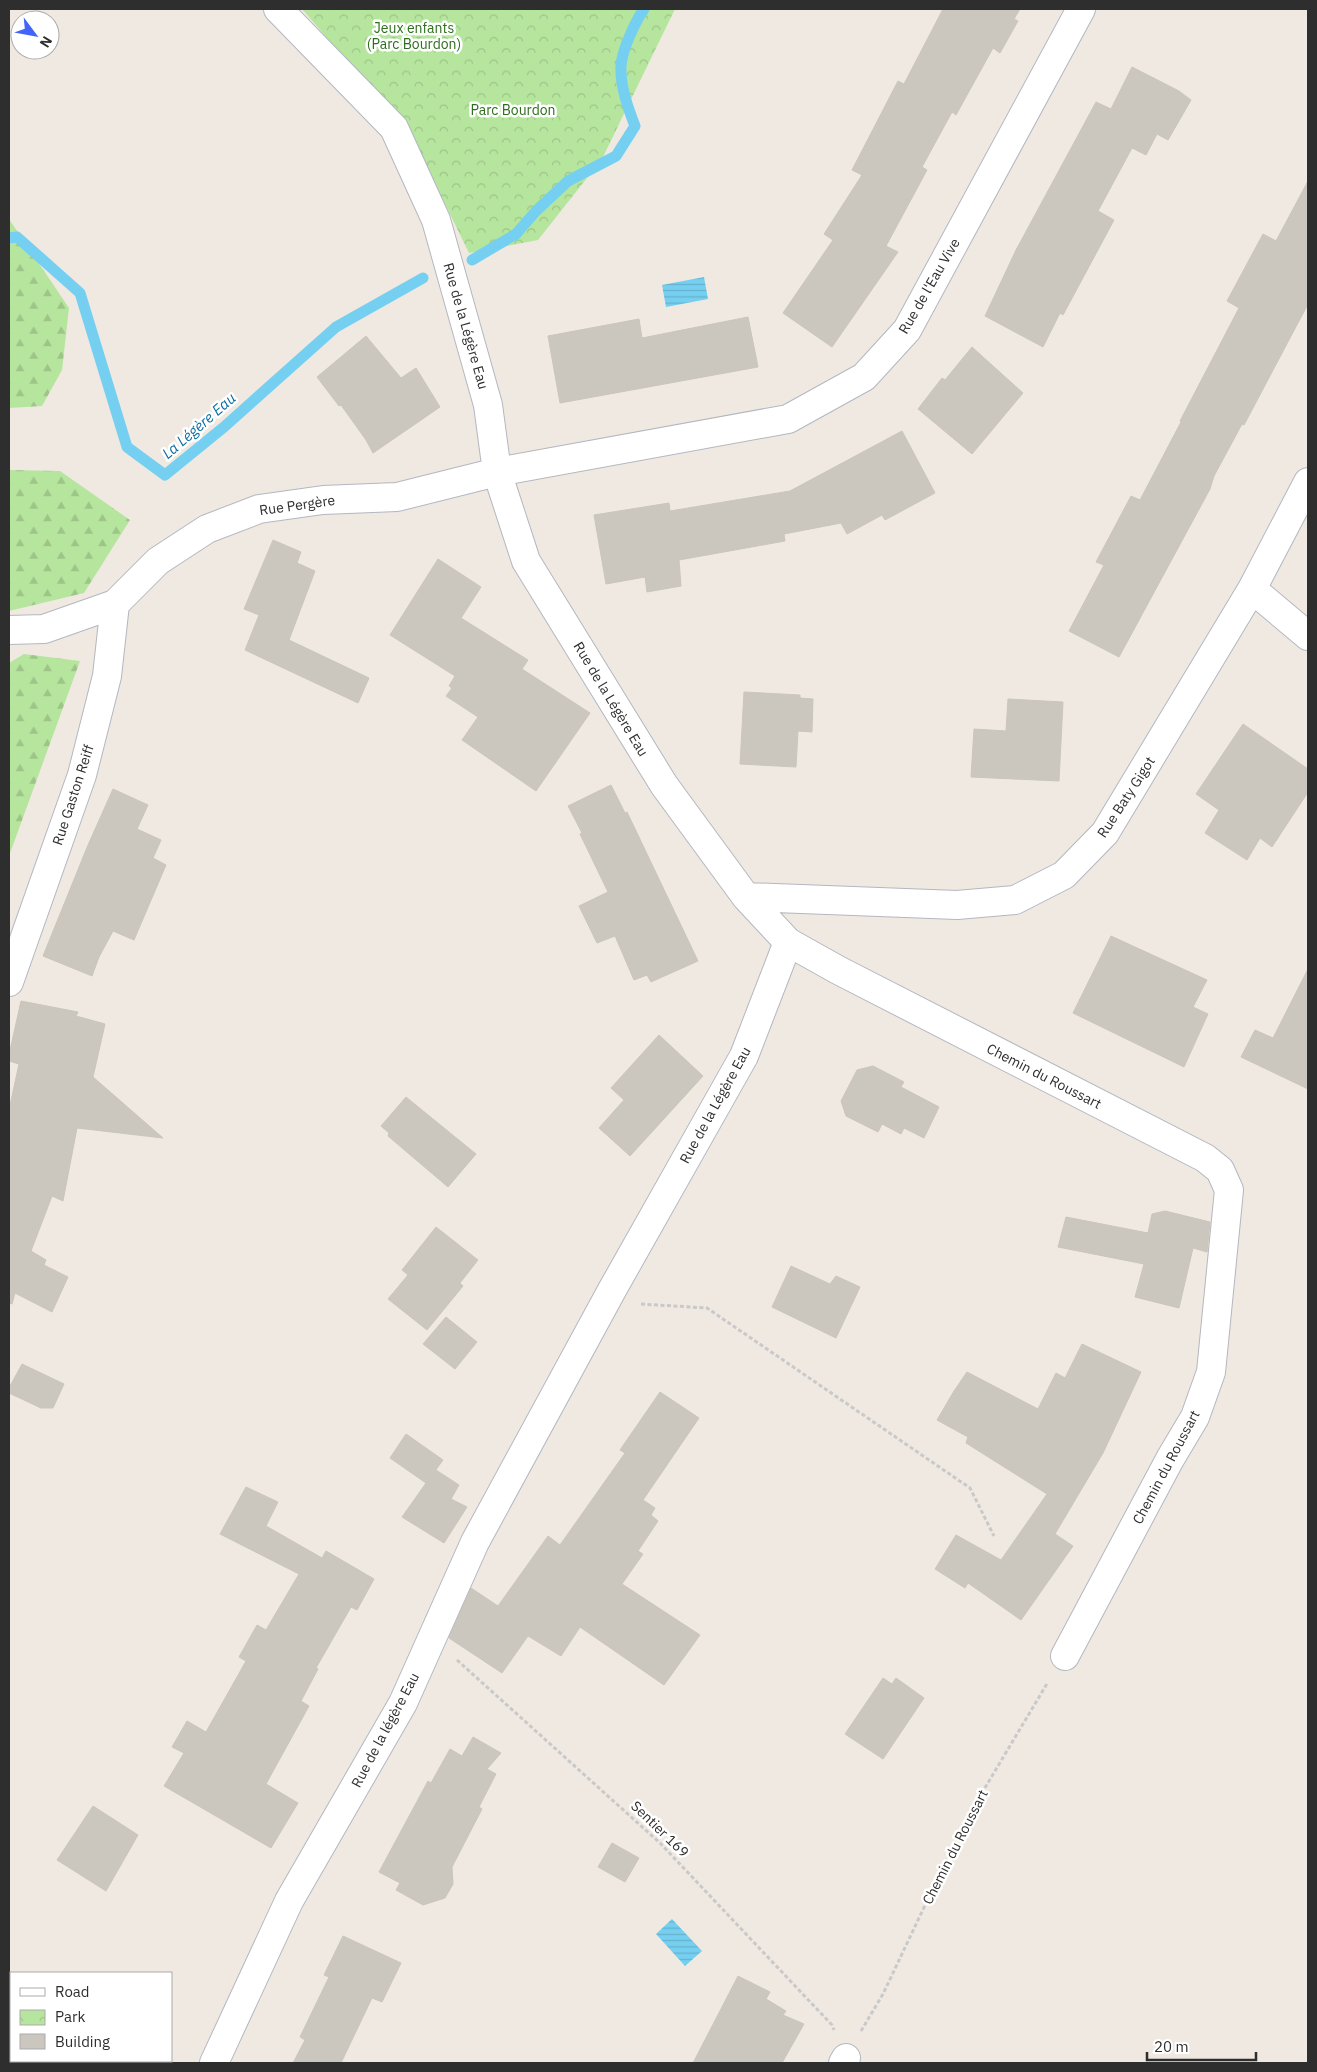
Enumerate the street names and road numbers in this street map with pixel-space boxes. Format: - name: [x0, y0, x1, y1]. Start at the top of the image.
- street label: Rue de l'Eau Vive: [894, 235, 964, 337]
- street label: Rue de la Légère Eau: [439, 261, 493, 391]
- street label: Rue Pergère: [258, 491, 336, 519]
- street label: Rue de la Légère Eau: [570, 638, 652, 760]
- street label: Rue Gaston Reiff: [48, 742, 98, 848]
- street label: Rue Baty Gigot: [1093, 753, 1159, 841]
- street label: Chemin du Roussart: [984, 1039, 1104, 1113]
- street label: Rue de la Légère Eau: [675, 1043, 755, 1167]
- street label: Chemin du Roussart: [1128, 1407, 1204, 1527]
- street label: Rue de la légère Eau: [347, 1669, 423, 1791]
- street label: Chemin du Roussart: [918, 1787, 992, 1907]
- street label: Sentier 169: [627, 1797, 693, 1861]

